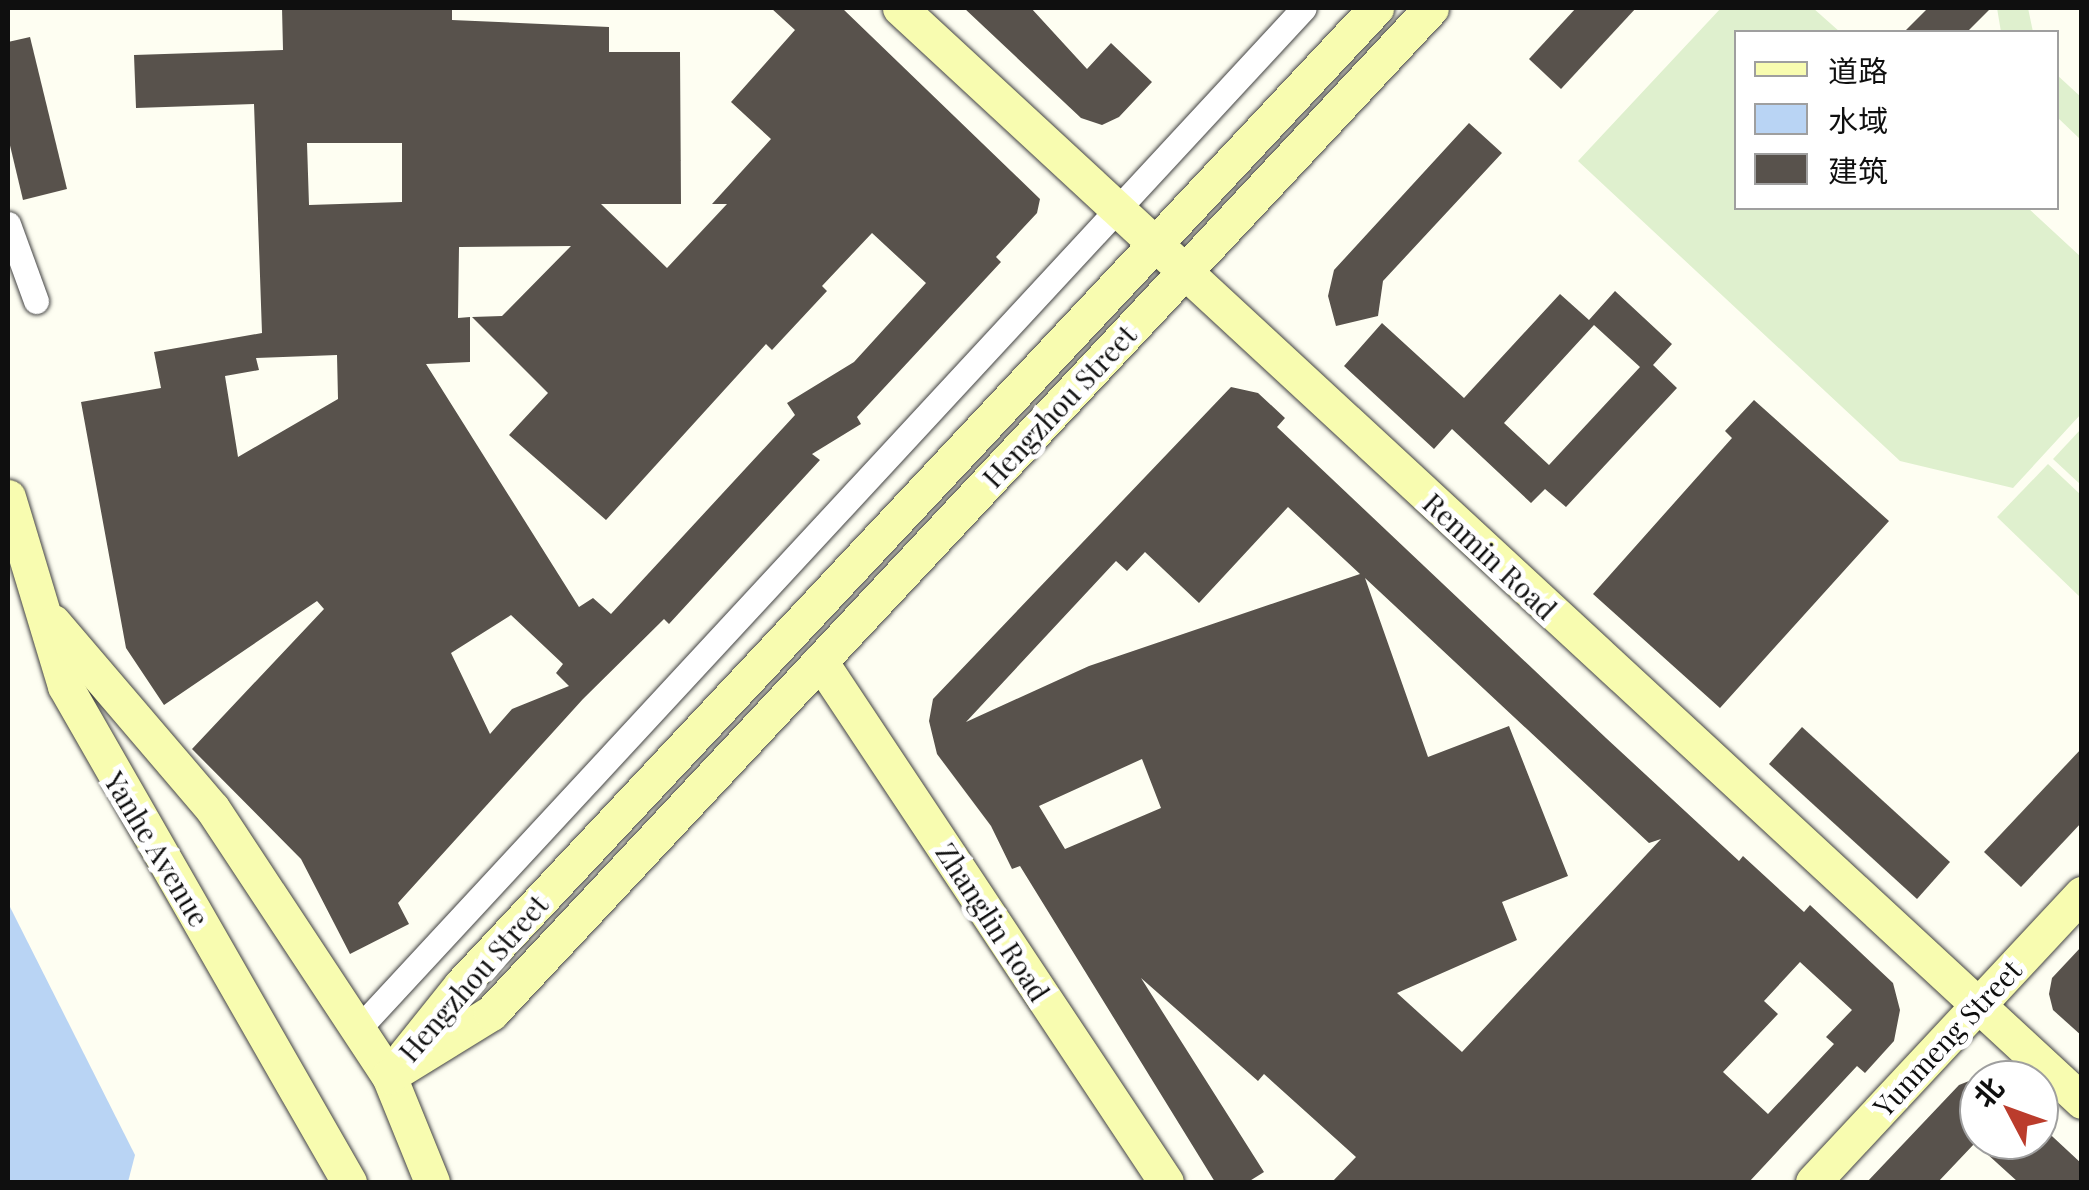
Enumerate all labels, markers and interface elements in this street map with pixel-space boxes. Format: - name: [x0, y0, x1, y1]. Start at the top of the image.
- legend: [1734, 30, 2059, 210]
- text: 道路: [1828, 50, 1888, 90]
- text: 水域: [1828, 100, 1888, 140]
- text: 建筑: [1828, 150, 1888, 190]
- street label: Hengzhou Street: [975, 318, 1143, 494]
- street label: Renmin Road: [1417, 486, 1563, 626]
- street label: Yanhe Avenue: [97, 765, 217, 933]
- street label: Zhanglin Road: [929, 837, 1057, 1007]
- street label: Hengzhou Street: [392, 888, 554, 1068]
- street label: Yunmeng Street: [1866, 953, 2028, 1123]
- north arrow: [1959, 1060, 2059, 1160]
- text: 北: [1964, 1069, 2011, 1114]

